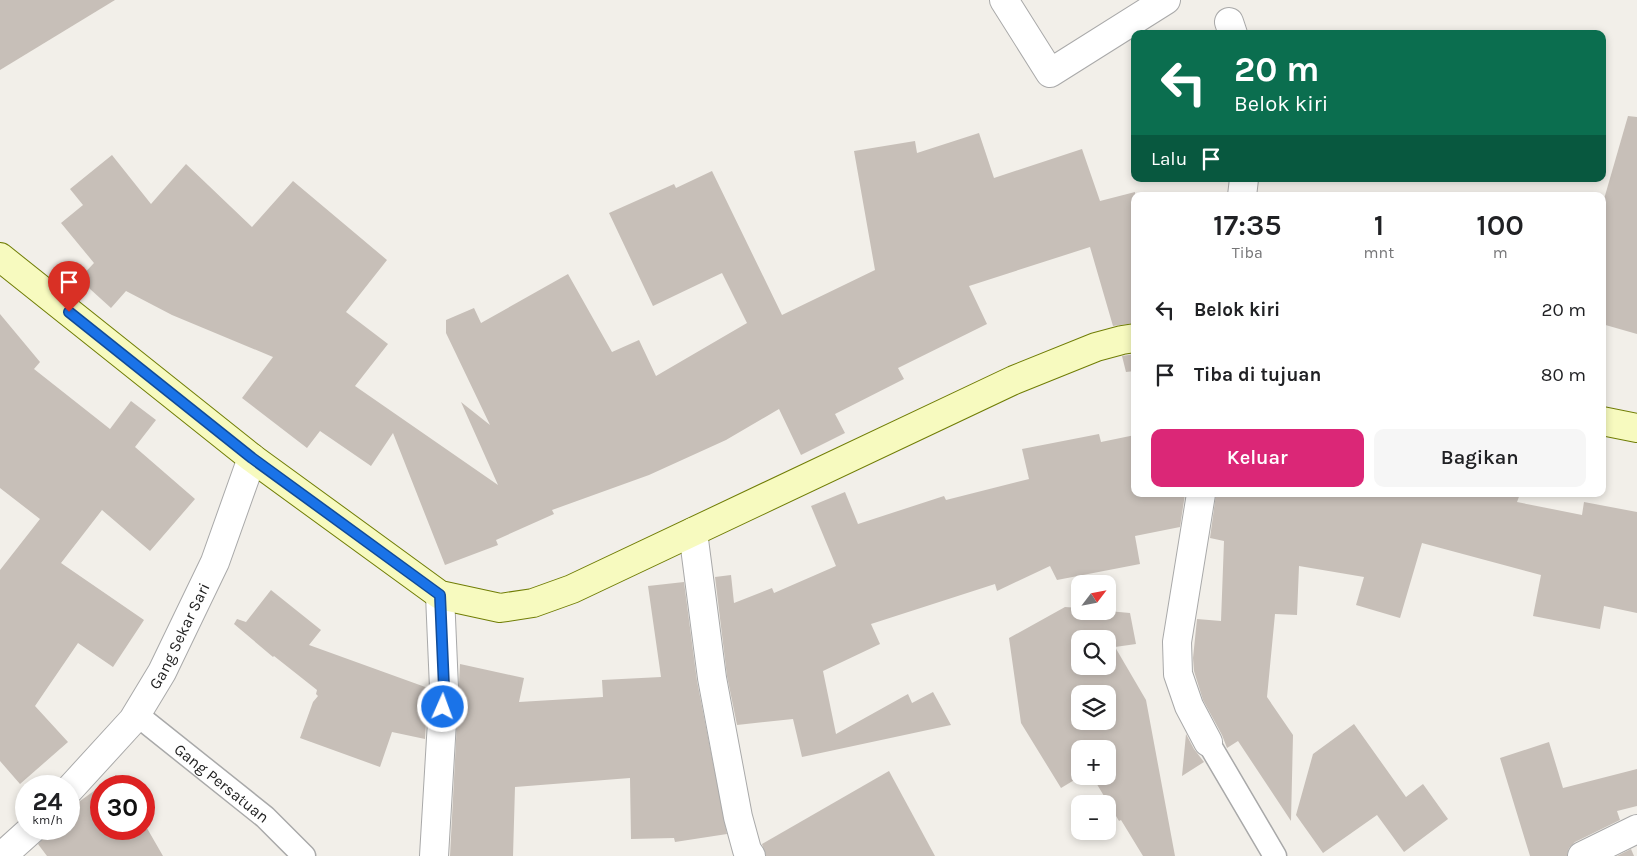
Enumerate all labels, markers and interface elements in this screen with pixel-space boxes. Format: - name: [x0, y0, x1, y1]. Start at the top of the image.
- text: 20 m: [1234, 49, 1319, 90]
- icon: left: [1151, 50, 1216, 115]
- text: Belok kiri: [1234, 91, 1328, 117]
- icon: arrive: [1197, 145, 1225, 173]
- text: Lalu: [1151, 148, 1187, 170]
- text: 17:35: [1213, 207, 1282, 243]
- text: 1: [1374, 207, 1384, 243]
- text: 100: [1476, 207, 1524, 243]
- text: Tiba: [1232, 243, 1263, 262]
- text: mnt: [1364, 243, 1394, 262]
- text: m: [1493, 243, 1508, 262]
- pin: [48, 261, 90, 312]
- icon: arrive: [55, 268, 83, 296]
- icon: left: [1151, 296, 1179, 324]
- text: Belok kiri: [1194, 299, 1280, 321]
- text: 20 m: [1541, 299, 1586, 321]
- icon: arrive: [1151, 361, 1179, 389]
- text: Tiba di tujuan: [1194, 364, 1321, 386]
- text: 80 m: [1541, 364, 1586, 386]
- button: Keluar: [1151, 429, 1364, 487]
- button: Bagikan: [1374, 429, 1586, 487]
- north arrow: [1071, 575, 1116, 620]
- map controls: [1071, 575, 1116, 840]
- street label: Gang Sekar Sari: [145, 580, 213, 692]
- button: search: [1071, 630, 1116, 675]
- position arrow: [416, 680, 468, 732]
- button: layers: [1071, 685, 1116, 730]
- street label: Gang Persatuan: [171, 739, 273, 826]
- button: +: [1071, 740, 1116, 785]
- speed limit sign: 30: [90, 775, 155, 840]
- text: 24: [32, 787, 63, 816]
- button: −: [1071, 795, 1116, 840]
- text: km/h: [32, 813, 63, 827]

